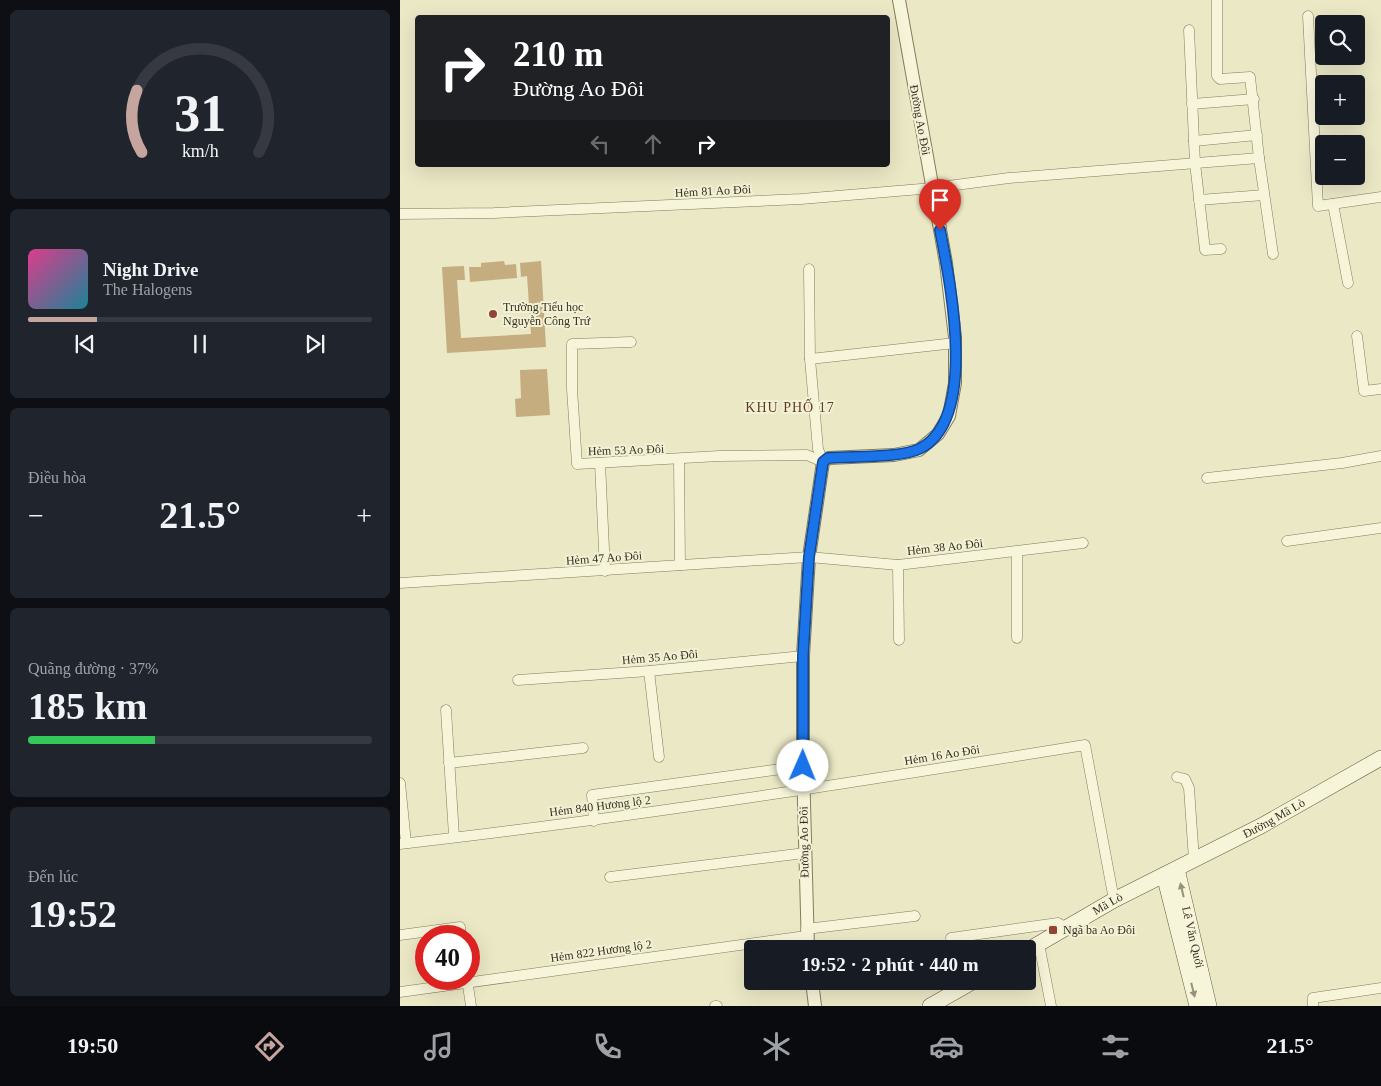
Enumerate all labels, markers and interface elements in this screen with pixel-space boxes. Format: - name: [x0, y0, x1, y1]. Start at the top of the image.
- map controls: [1315, 15, 1365, 185]
- button: search: [1315, 15, 1365, 65]
- icon: right: [430, 35, 495, 100]
- text: 210 m: [513, 35, 603, 74]
- button: +: [1315, 75, 1365, 125]
- text: Đường Ao Đôi: [513, 76, 644, 101]
- street label: Đường Ao Đôi: [907, 84, 933, 157]
- text: 31: [174, 85, 226, 142]
- icon: left: [586, 130, 614, 158]
- icon: ahead: [639, 130, 667, 158]
- icon: right: [692, 130, 720, 158]
- button: −: [1315, 135, 1365, 185]
- text: km/h: [182, 141, 218, 161]
- pin: [919, 179, 961, 230]
- street label: Hẻm 81 Ao Đôi: [675, 182, 752, 200]
- icon: arrive: [926, 186, 954, 214]
- text: Night Drive: [103, 259, 199, 280]
- text: The Halogens: [103, 281, 192, 298]
- place label: Trường Tiểu học Nguyễn Công Trứ: [503, 300, 591, 328]
- marker: Trường Tiểu học Nguyễn Công Trứ: [487, 308, 499, 320]
- icon: previous: [71, 330, 99, 358]
- icon: pause: [186, 330, 214, 358]
- icon: next: [301, 330, 329, 358]
- district label: KHU PHỐ 17: [745, 398, 835, 415]
- street label: Hẻm 53 Ao Đôi: [588, 442, 665, 458]
- text: Điều hòa: [28, 469, 86, 486]
- text: 21.5°: [159, 494, 241, 536]
- text: −: [28, 500, 44, 531]
- text: +: [356, 500, 372, 531]
- street label: Hẻm 38 Ao Đôi: [906, 536, 984, 558]
- street label: Hẻm 47 Ao Đôi: [565, 548, 643, 568]
- street label: Hẻm 35 Ao Đôi: [621, 647, 699, 667]
- text: Quãng đường · 37%: [28, 660, 158, 677]
- text: 185 km: [28, 685, 147, 727]
- position arrow: [776, 739, 828, 791]
- street label: Hẻm 16 Ao Đôi: [903, 742, 981, 768]
- street label: Hẻm 840 Hương lộ 2: [548, 793, 652, 819]
- street label: Đường Mã Lò: [1240, 796, 1307, 841]
- street label: Đường Ao Đôi: [796, 805, 812, 878]
- text: Đến lúc: [28, 868, 78, 885]
- one-way arrow: [1178, 883, 1186, 898]
- street label: Mã Lò: [1090, 890, 1125, 918]
- text: 19:52: [28, 893, 117, 935]
- street label: Lê Văn Quới: [1179, 905, 1207, 970]
- place label: Ngã ba Ao Đôi: [1063, 923, 1136, 937]
- marker: Ngã ba Ao Đôi: [1047, 924, 1059, 936]
- speed limit sign: 40: [415, 925, 480, 990]
- street label: Hẻm 822 Hương lộ 2: [549, 937, 653, 965]
- text: 19:52 · 2 phút · 440 m: [801, 954, 979, 975]
- one-way arrow: [1189, 983, 1197, 998]
- icon: directions: [252, 1029, 287, 1064]
- icon: music: [421, 1029, 456, 1064]
- icon: phone: [590, 1029, 625, 1064]
- icon: climate: [759, 1029, 794, 1064]
- icon: car: [929, 1029, 964, 1064]
- icon: filters: [1098, 1029, 1133, 1064]
- text: 19:50: [67, 1033, 118, 1058]
- text: 21.5°: [1267, 1033, 1314, 1058]

